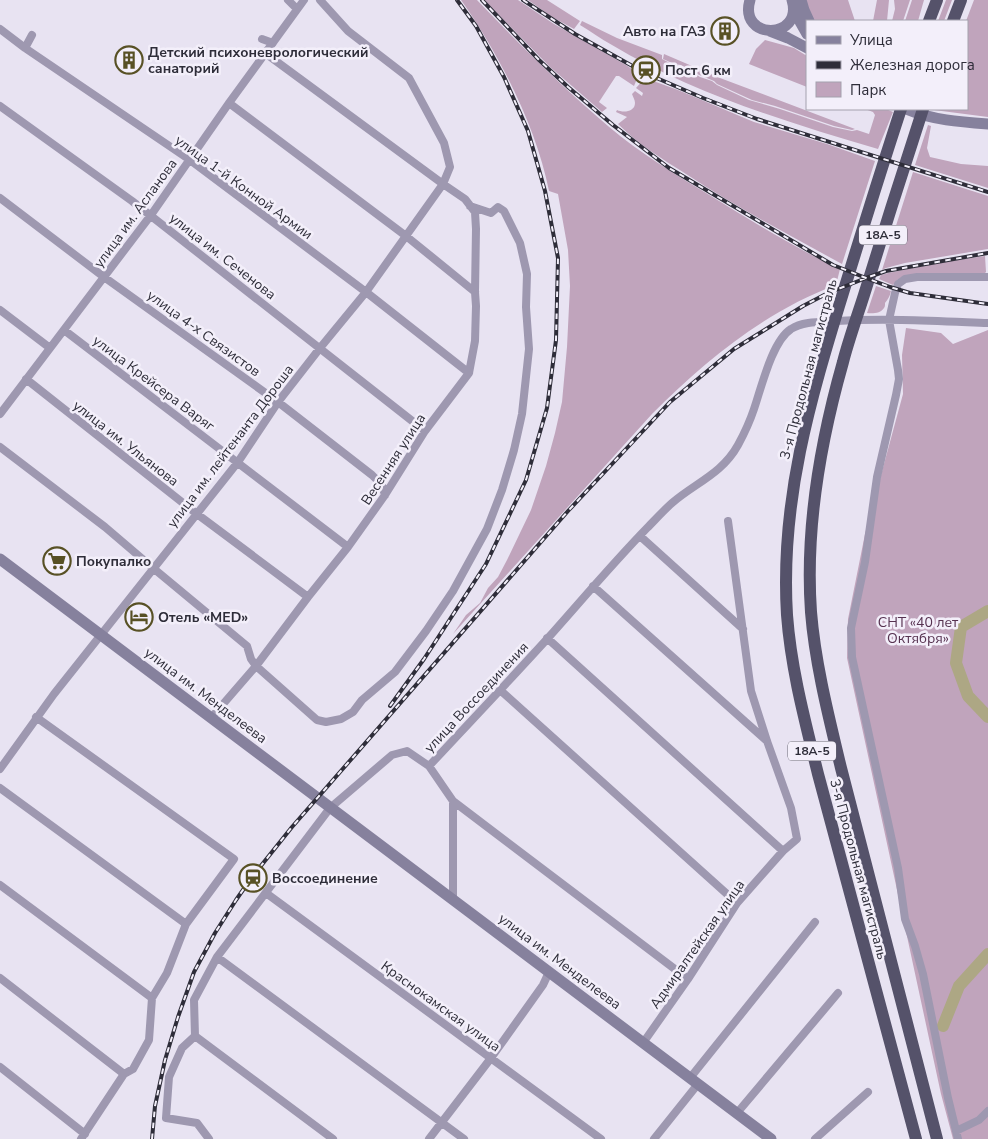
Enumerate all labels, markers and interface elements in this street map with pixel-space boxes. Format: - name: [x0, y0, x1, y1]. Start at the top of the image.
- building icon: Авто на ГАЗ: [710, 16, 740, 46]
- legend: [806, 20, 968, 110]
- place label: Авто на ГАЗ: [623, 22, 706, 41]
- text: Улица: [849, 30, 893, 50]
- place label: Детский психоневрологический санаторий: [148, 43, 368, 78]
- building icon: Детский психоневрологический санаторий: [114, 45, 144, 75]
- station icon: Пост 6 км: [631, 55, 661, 85]
- text: Железная дорога: [850, 55, 975, 75]
- place label: Пост 6 км: [665, 61, 731, 80]
- text: Парк: [850, 80, 886, 100]
- street label: улица 1-й Конной Армии: [171, 131, 316, 244]
- street label: улица им. Асланова: [89, 155, 181, 272]
- street label: улица им. Сеченова: [165, 209, 280, 304]
- road number: 18А-5: [859, 226, 907, 244]
- street label: 3-я Продольная магистраль: [775, 277, 842, 461]
- street label: улица 4-х Связистов: [143, 286, 264, 381]
- street label: улица Крейсера Варяг: [89, 331, 219, 436]
- street label: улица им. лейтенанта Дороша: [163, 361, 298, 532]
- street label: улица им. Ульянова: [69, 396, 182, 491]
- street label: Весенняя улица: [357, 410, 430, 509]
- supermarket icon: Покупалко: [42, 546, 72, 576]
- place label: Покупалко: [76, 552, 151, 571]
- hotel icon: Отель «MED»: [124, 602, 154, 632]
- place label: Отель «MED»: [158, 608, 248, 627]
- park label: СНТ «40 лет Октября»: [878, 613, 959, 648]
- street label: улица Воссоединения: [420, 638, 533, 757]
- street label: улица им. Менделеева: [141, 643, 271, 748]
- road number: 18А-5: [788, 741, 836, 760]
- street label: 3-я Продольная магистраль: [825, 777, 892, 961]
- station icon: Воссоединение: [238, 863, 268, 893]
- place label: Воссоединение: [272, 869, 378, 888]
- street label: Адмиралтейская улица: [646, 876, 749, 1013]
- street label: улица им. Менделеева: [495, 909, 625, 1014]
- street label: Краснокамская улица: [377, 957, 504, 1056]

